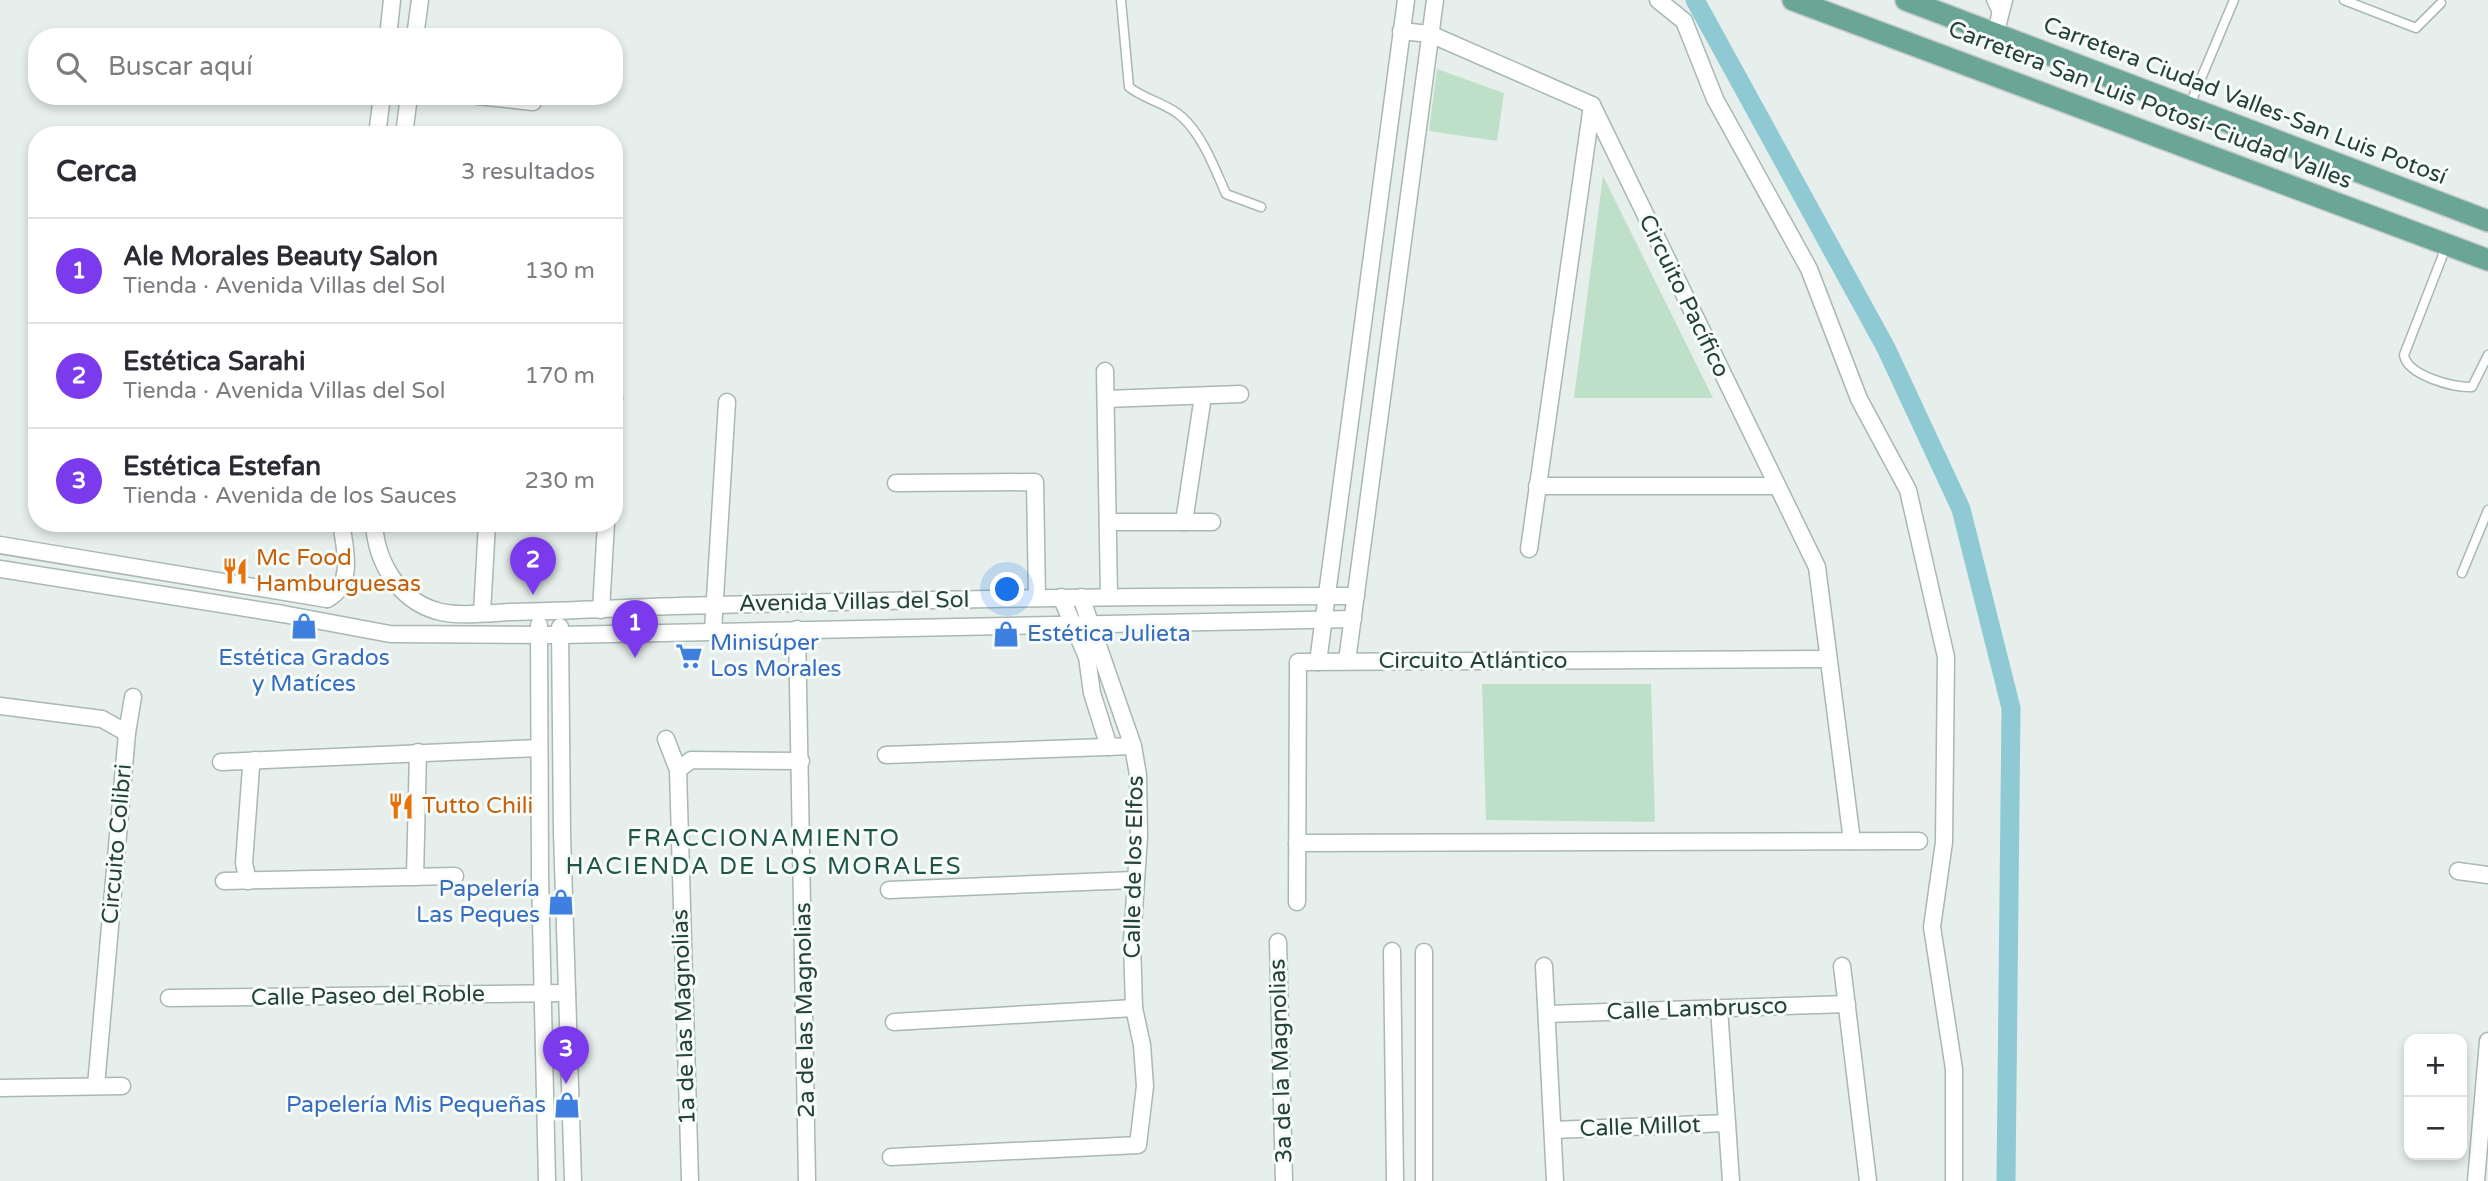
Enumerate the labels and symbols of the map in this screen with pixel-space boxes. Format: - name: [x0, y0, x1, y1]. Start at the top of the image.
- street label: Carretera Ciudad Valles-San Luis Potosí: [2039, 11, 2451, 191]
- street label: Carretera San Luis Potosí-Ciudad Valles: [1944, 15, 2356, 195]
- street label: Circuito Pacífico: [1633, 210, 1735, 382]
- pin: 2: [510, 537, 556, 595]
- place label: Mc Food Hamburguesas: [256, 544, 421, 598]
- restaurant icon: Mc Food Hamburguesas: [220, 556, 250, 586]
- your location: [990, 572, 1024, 606]
- street label: Avenida Villas del Sol: [739, 586, 969, 618]
- pin: 1: [612, 600, 658, 658]
- shop icon: Estética Grados y Matíces: [289, 611, 319, 641]
- shop icon: Estética Julieta: [991, 619, 1021, 649]
- place label: Estética Julieta: [1027, 620, 1191, 648]
- place label: Minisúper Los Morales: [710, 629, 842, 683]
- supermarket icon: Minisúper Los Morales: [674, 641, 704, 671]
- place label: Estética Grados y Matíces: [218, 644, 390, 698]
- street label: Circuito Atlántico: [1378, 647, 1568, 675]
- street label: Circuito Colibri: [96, 763, 138, 925]
- street label: Calle de los Elfos: [1118, 775, 1150, 959]
- restaurant icon: Tutto Chili: [386, 791, 416, 821]
- place label: Tutto Chili: [422, 792, 533, 820]
- district label: FRACCIONAMIENTO HACIENDA DE LOS MORALES: [565, 824, 963, 881]
- place label: Papelería Las Peques: [416, 875, 540, 929]
- shop icon: Papelería Las Peques: [546, 887, 576, 917]
- street label: 2a de las Magnolias: [789, 902, 821, 1118]
- street label: 1a de las Magnolias: [666, 909, 702, 1125]
- street label: 3a de la Magnolias: [1263, 958, 1299, 1164]
- street label: Calle Paseo del Roble: [251, 980, 485, 1012]
- street label: Calle Lambrusco: [1606, 992, 1788, 1026]
- pin: 3: [543, 1026, 589, 1084]
- shop icon: Papelería Mis Pequeñas: [552, 1090, 582, 1120]
- place label: Papelería Mis Pequeñas: [286, 1091, 546, 1119]
- street label: Calle Millot: [1579, 1111, 1701, 1143]

